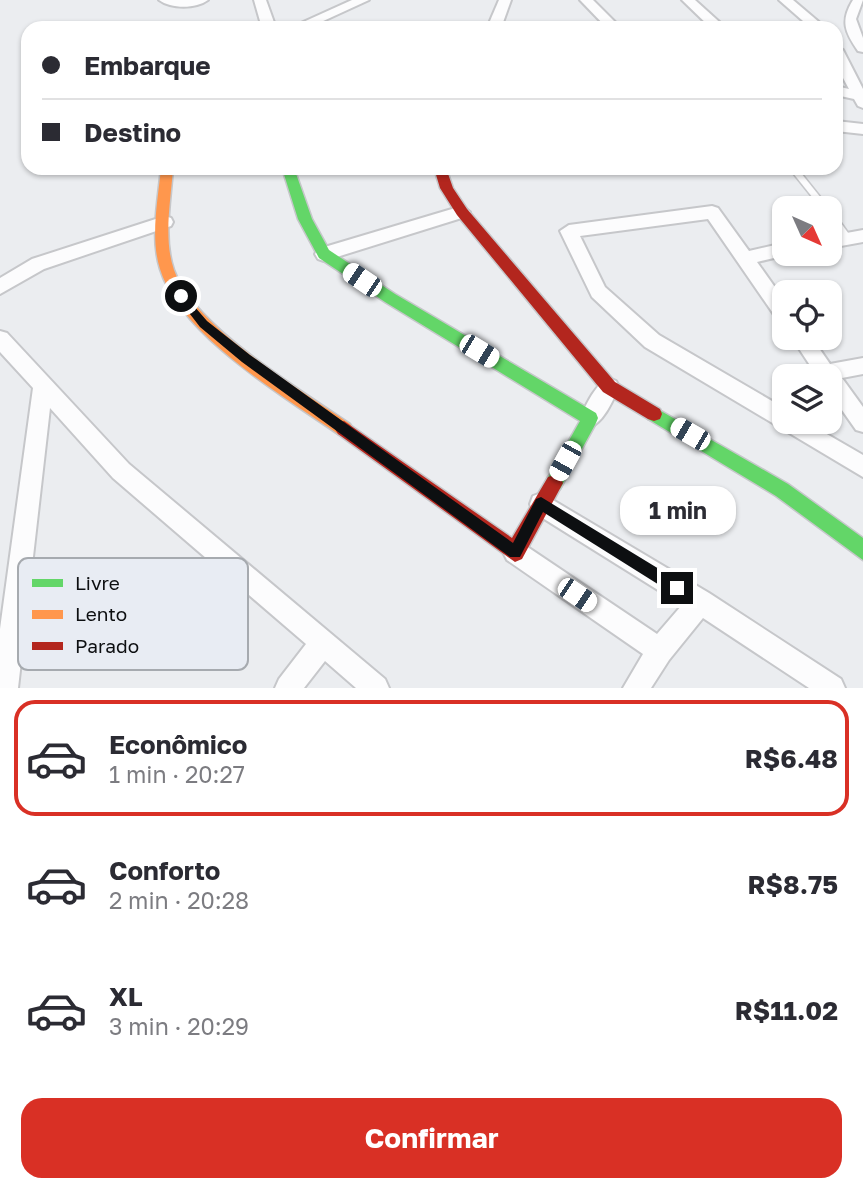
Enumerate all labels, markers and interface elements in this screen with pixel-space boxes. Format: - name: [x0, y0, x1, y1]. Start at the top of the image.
- text: Embarque: [84, 50, 211, 81]
- text: Destino: [84, 117, 181, 148]
- north arrow: [772, 196, 842, 266]
- map controls: [772, 196, 842, 434]
- car: [339, 260, 386, 300]
- route start: [165, 280, 197, 312]
- button: locate: [772, 280, 842, 350]
- car: [456, 331, 503, 371]
- button: layers: [772, 364, 842, 434]
- car: [667, 414, 714, 454]
- car: [546, 438, 585, 484]
- callout: 1 min: [619, 486, 735, 536]
- text: 1 min: [649, 496, 707, 524]
- legend: [18, 558, 248, 670]
- text: Livre: [75, 571, 120, 594]
- route end: [661, 572, 693, 604]
- car: [554, 575, 601, 615]
- text: Lento: [75, 602, 127, 625]
- text: Parado: [75, 634, 139, 657]
- icon: car: [25, 727, 88, 790]
- text: Econômico: [109, 729, 247, 760]
- text: R$6.48: [745, 743, 838, 774]
- text: 1 min · 20:27: [109, 760, 245, 788]
- icon: car: [25, 853, 88, 916]
- text: Conforto: [109, 855, 220, 886]
- text: R$8.75: [748, 869, 838, 900]
- text: 2 min · 20:28: [109, 886, 249, 914]
- icon: car: [25, 979, 88, 1042]
- text: XL: [109, 981, 143, 1012]
- text: R$11.02: [735, 995, 838, 1026]
- text: 3 min · 20:29: [109, 1012, 249, 1040]
- button: Confirmar: [21, 1098, 842, 1178]

